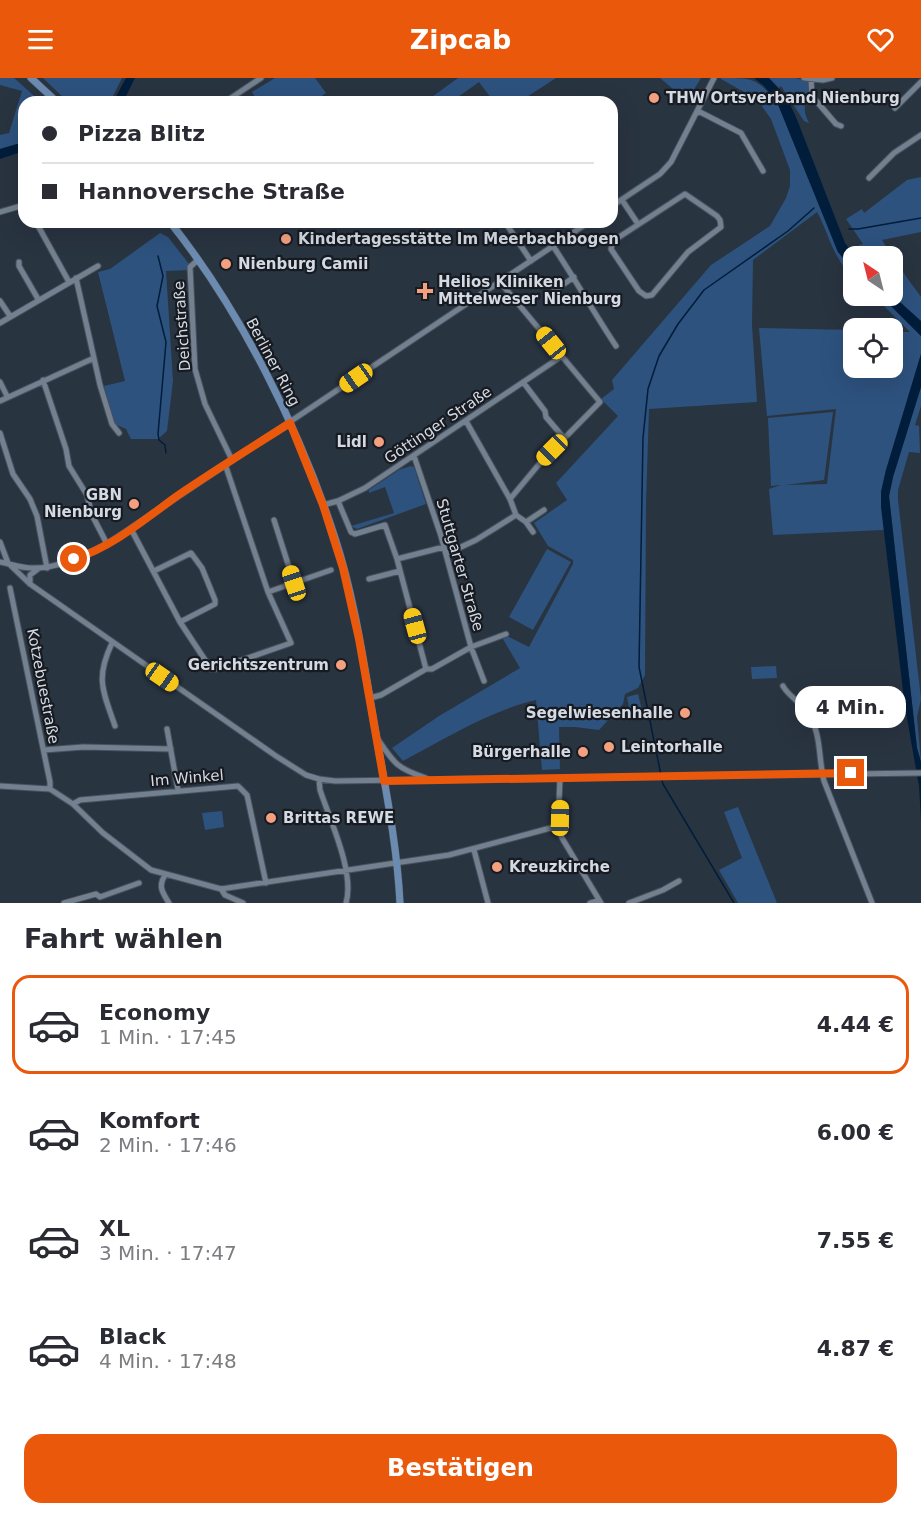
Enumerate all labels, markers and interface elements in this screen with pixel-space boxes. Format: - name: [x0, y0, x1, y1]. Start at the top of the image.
- icon: menu: [24, 23, 57, 56]
- icon: heart: [864, 23, 897, 56]
- text: Zipcab: [410, 24, 511, 55]
- place label: THW Ortsverband Nienburg: [666, 89, 900, 107]
- marker: THW Ortsverband Nienburg: [647, 91, 661, 105]
- text: Pizza Blitz: [78, 121, 205, 146]
- text: Hannoversche Straße: [78, 179, 345, 204]
- place label: Kindertagesstätte Im Meerbachbogen: [298, 230, 619, 248]
- marker: Kindertagesstätte Im Meerbachbogen: [279, 232, 293, 246]
- north arrow: [843, 246, 903, 306]
- map controls: [843, 246, 903, 378]
- place label: Nienburg Camii: [238, 255, 368, 273]
- marker: Nienburg Camii: [219, 257, 233, 271]
- place label: Helios Kliniken Mittelweser Nienburg: [438, 273, 622, 308]
- street label: Deichstraße: [170, 280, 194, 372]
- marker: Helios Kliniken Mittelweser Nienburg: [416, 282, 434, 300]
- street label: Berliner Ring: [242, 315, 304, 409]
- button: locate: [843, 318, 903, 378]
- car: [533, 323, 569, 363]
- car: [336, 360, 376, 396]
- street label: Göttinger Straße: [381, 382, 495, 468]
- car: [533, 431, 571, 469]
- place label: Lidl: [336, 433, 367, 451]
- marker: Lidl: [372, 435, 386, 449]
- place label: GBN Nienburg: [44, 486, 122, 521]
- marker: GBN Nienburg: [127, 497, 141, 511]
- street label: Stuttgarter Straße: [432, 497, 488, 633]
- route start: [60, 545, 87, 572]
- car: [280, 563, 308, 603]
- car: [402, 606, 428, 646]
- street label: Kotzebuestraße: [23, 627, 63, 745]
- place label: Gerichtszentrum: [188, 656, 329, 674]
- marker: Gerichtszentrum: [334, 658, 348, 672]
- car: [142, 659, 182, 695]
- callout: 4 Min.: [796, 686, 906, 728]
- text: 4 Min.: [816, 695, 885, 719]
- place label: Segelwiesenhalle: [526, 704, 673, 722]
- marker: Segelwiesenhalle: [678, 706, 692, 720]
- place label: Leintorhalle: [621, 738, 723, 756]
- marker: Leintorhalle: [602, 740, 616, 754]
- place label: Bürgerhalle: [472, 743, 571, 761]
- marker: Bürgerhalle: [576, 745, 590, 759]
- route end: [837, 759, 864, 786]
- street label: Im Winkel: [150, 766, 224, 790]
- car: [551, 800, 569, 836]
- place label: Brittas REWE: [283, 809, 394, 827]
- marker: Brittas REWE: [264, 811, 278, 825]
- place label: Kreuzkirche: [509, 858, 610, 876]
- marker: Kreuzkirche: [490, 860, 504, 874]
- text: Fahrt wählen: [24, 923, 223, 954]
- icon: car: [27, 998, 81, 1052]
- text: Economy: [99, 1000, 210, 1025]
- text: 4.44 €: [817, 1012, 894, 1037]
- text: 1 Min. · 17:45: [99, 1025, 237, 1049]
- icon: car: [27, 1106, 81, 1160]
- text: Komfort: [99, 1108, 200, 1133]
- text: 6.00 €: [817, 1120, 894, 1145]
- text: 2 Min. · 17:46: [99, 1133, 237, 1157]
- icon: car: [27, 1214, 81, 1268]
- text: XL: [99, 1216, 130, 1241]
- text: 7.55 €: [817, 1228, 894, 1253]
- text: 3 Min. · 17:47: [99, 1241, 237, 1265]
- icon: car: [27, 1322, 81, 1376]
- text: Black: [99, 1324, 166, 1349]
- text: 4.87 €: [817, 1336, 894, 1361]
- text: 4 Min. · 17:48: [99, 1349, 237, 1373]
- button: Bestätigen: [24, 1434, 897, 1503]

